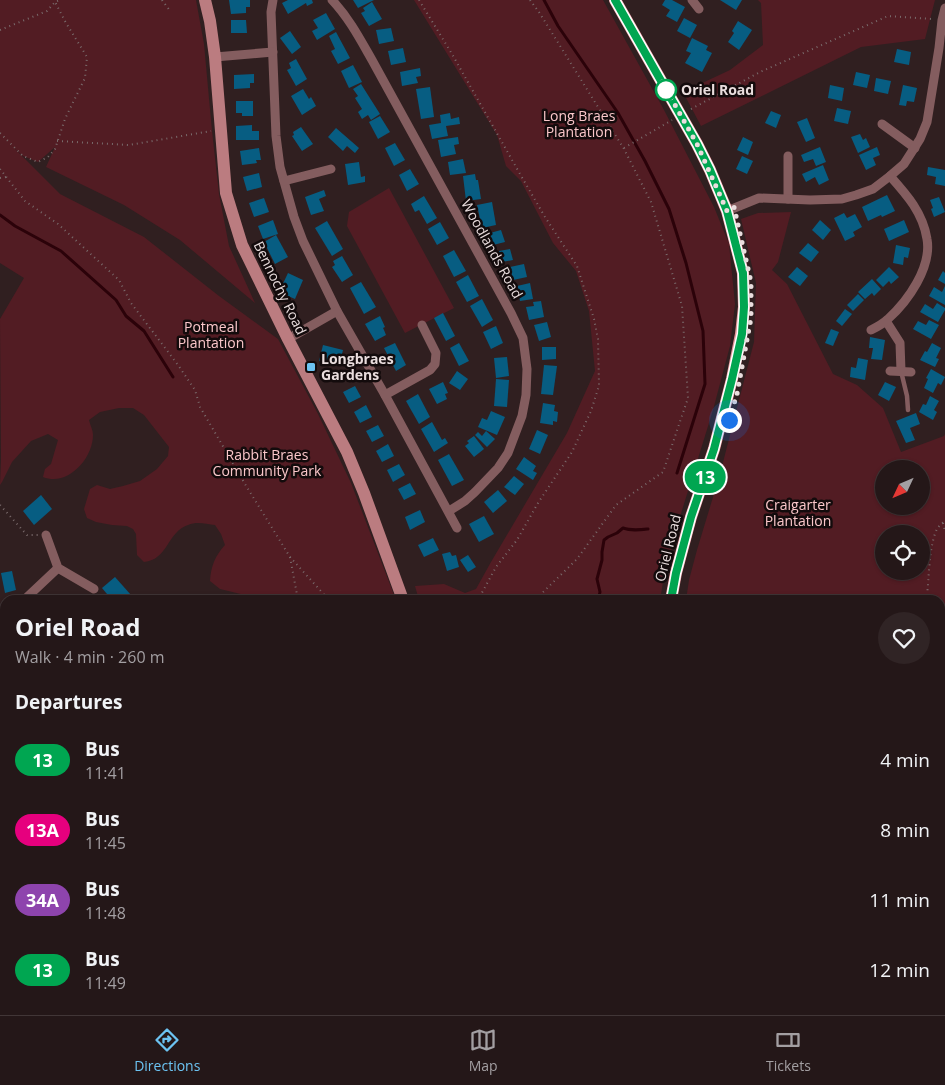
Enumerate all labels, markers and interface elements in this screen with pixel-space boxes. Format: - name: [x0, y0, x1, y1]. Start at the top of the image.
- marker: Oriel Road: [655, 79, 677, 101]
- place label: Oriel Road: [681, 80, 754, 99]
- park label: Long Braes Plantation: [543, 106, 616, 141]
- street label: Woodlands Road: [457, 196, 528, 302]
- street label: Bennochy Road: [250, 238, 311, 338]
- park label: Potmeal Plantation: [178, 317, 244, 352]
- place label: Longbraes Gardens: [321, 349, 394, 384]
- marker: Longbraes Gardens: [305, 361, 317, 373]
- your location: [717, 408, 742, 433]
- park label: Rabbit Braes Community Park: [213, 445, 322, 480]
- north arrow: [875, 460, 930, 515]
- map controls: [875, 460, 930, 580]
- line badge: 13: [682, 461, 728, 493]
- text: 13: [695, 465, 715, 489]
- park label: Craigarter Plantation: [765, 495, 831, 530]
- street label: Oriel Road: [650, 512, 685, 583]
- button: locate: [875, 525, 930, 580]
- text: Oriel Road: [15, 610, 140, 643]
- button: heart: [878, 612, 930, 664]
- text: Walk · 4 min · 260 m: [15, 646, 165, 668]
- text: Departures: [15, 689, 122, 715]
- text: Bus: [85, 736, 120, 762]
- text: 4 min: [880, 747, 930, 773]
- text: 13: [32, 748, 53, 772]
- text: 11:41: [85, 762, 126, 784]
- text: Bus: [85, 806, 120, 832]
- text: 8 min: [880, 817, 930, 843]
- text: 13A: [26, 818, 59, 842]
- text: 11:45: [85, 832, 126, 854]
- text: Bus: [85, 876, 120, 902]
- text: 11 min: [869, 887, 930, 913]
- text: 34A: [26, 888, 59, 912]
- text: 11:48: [85, 902, 126, 924]
- text: Bus: [85, 946, 120, 972]
- text: 12 min: [869, 957, 930, 983]
- text: 13: [32, 958, 53, 982]
- text: 11:49: [85, 972, 126, 994]
- tab: Directions: [134, 1026, 200, 1075]
- tab: Map: [469, 1026, 498, 1075]
- tab: Tickets: [766, 1026, 811, 1075]

